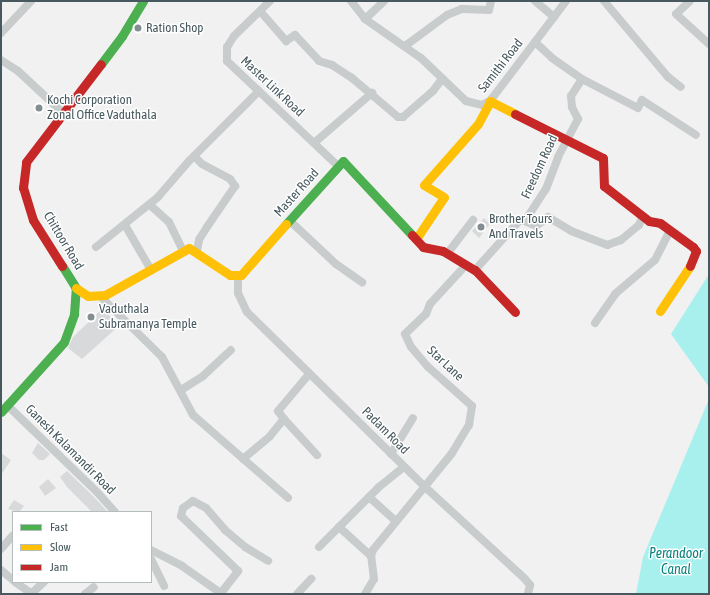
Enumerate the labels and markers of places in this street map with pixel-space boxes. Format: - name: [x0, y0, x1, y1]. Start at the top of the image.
- place label: Ration Shop: [146, 20, 204, 36]
- marker: Ration Shop: [133, 23, 143, 33]
- place label: Kochi Corporation Zonal Office Vaduthala: [47, 93, 157, 124]
- marker: Kochi Corporation Zonal Office Vaduthala: [34, 103, 44, 113]
- place label: Brother Tours And Travels: [489, 212, 552, 243]
- marker: Brother Tours And Travels: [476, 222, 486, 232]
- place label: Vaduthala Subramanya Temple: [99, 302, 197, 333]
- marker: Vaduthala Subramanya Temple: [86, 312, 96, 322]

